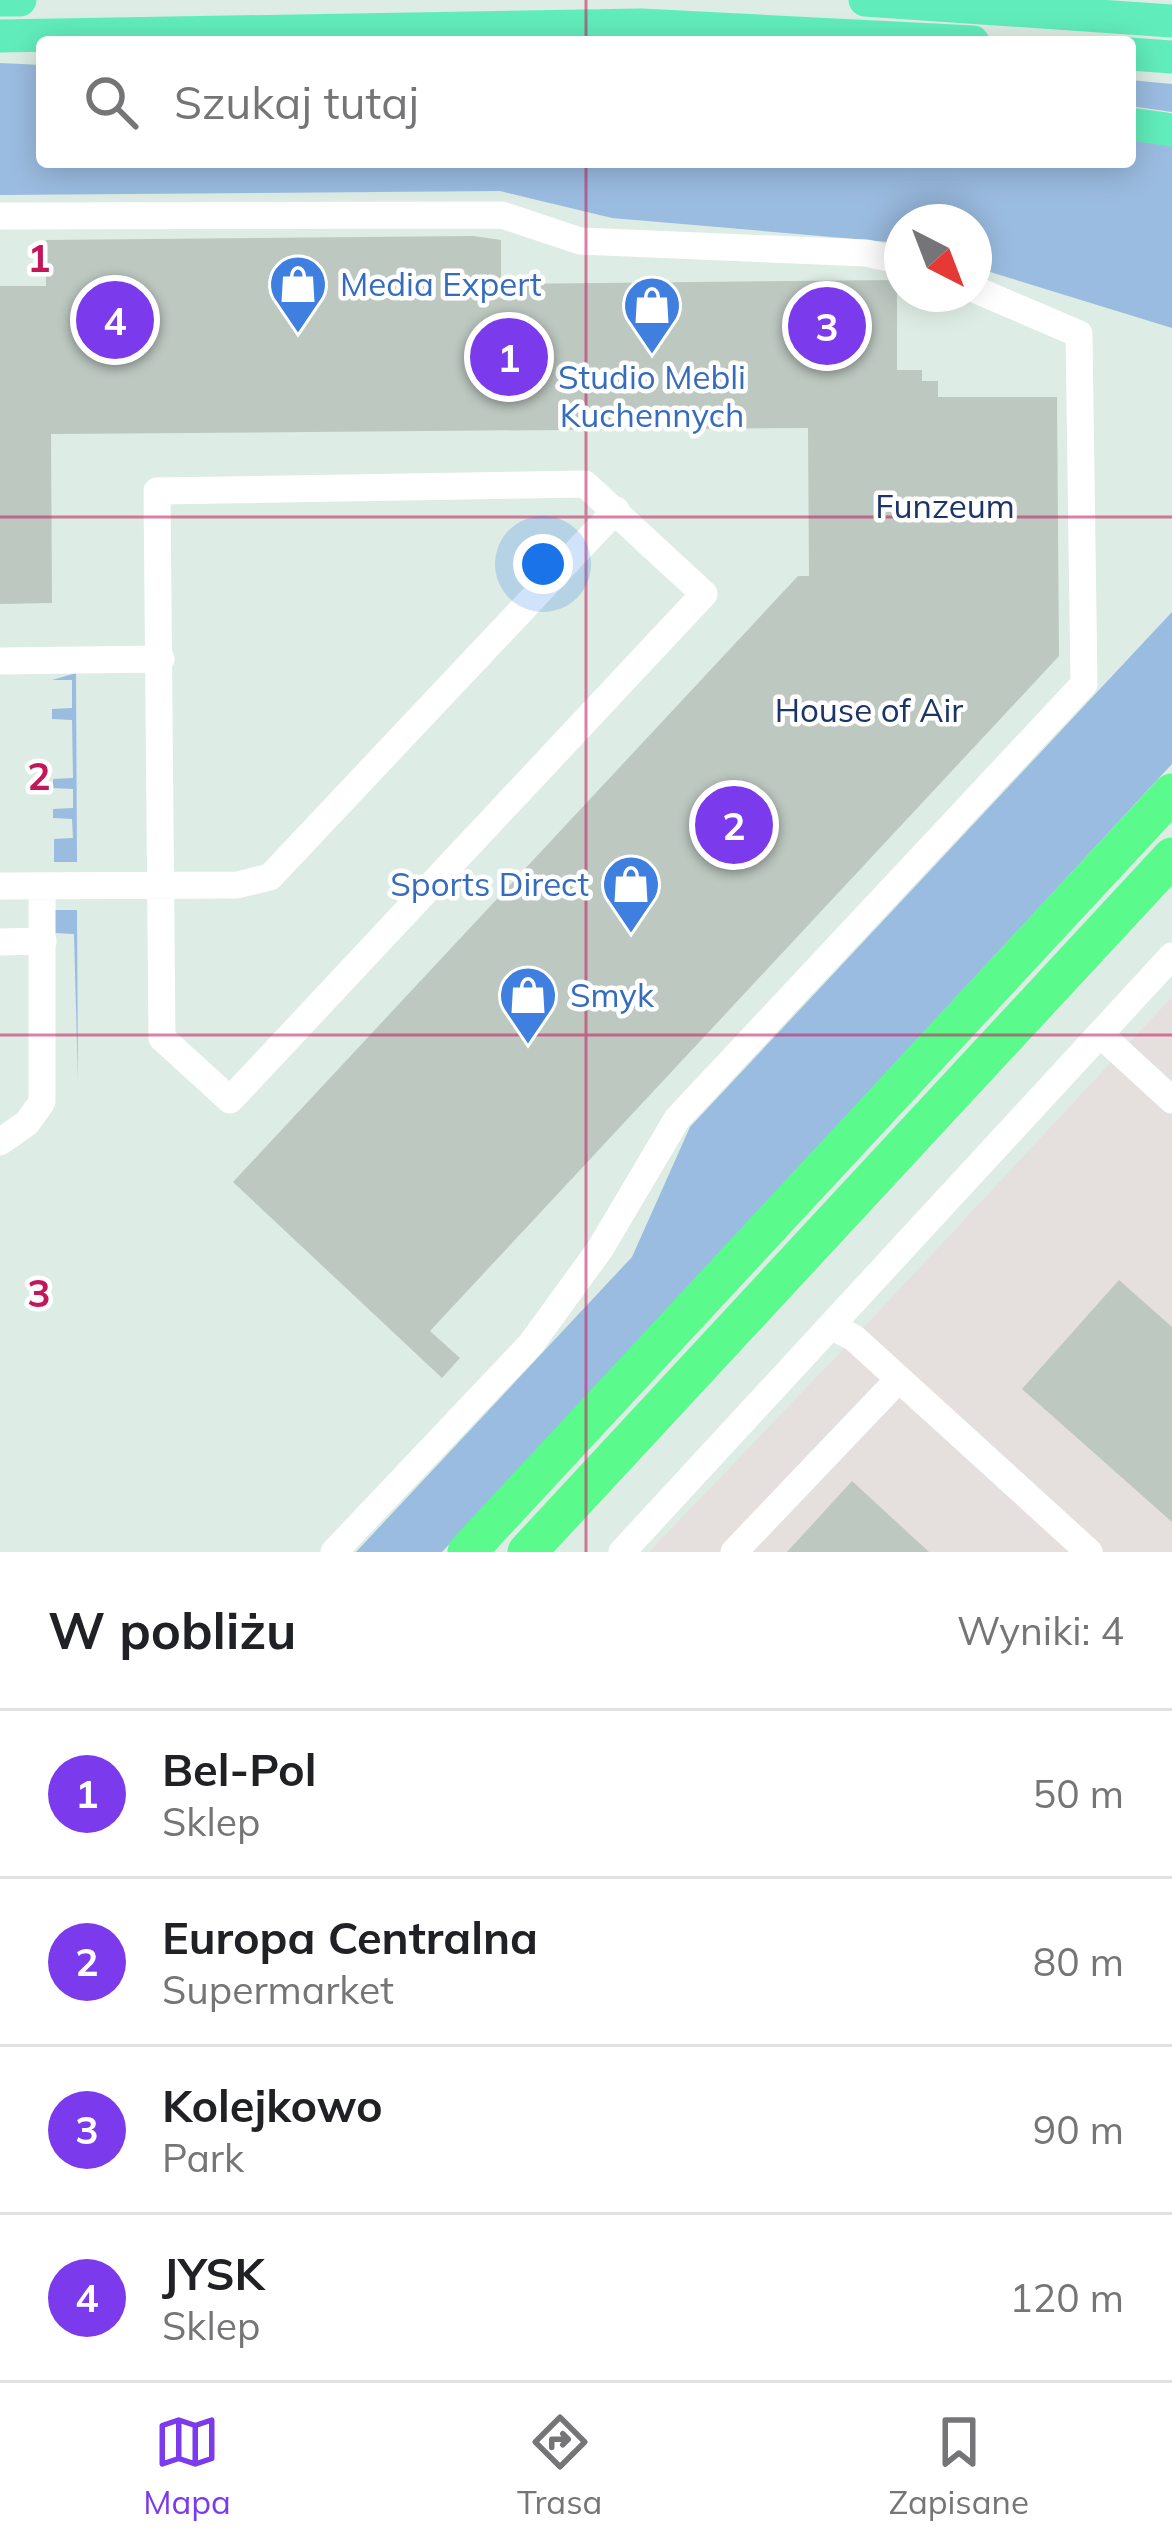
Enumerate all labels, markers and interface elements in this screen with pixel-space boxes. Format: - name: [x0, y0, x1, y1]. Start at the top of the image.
- search box: [36, 36, 1136, 168]
- icon: search: [78, 69, 144, 135]
- text: Szukaj tutaj: [174, 74, 419, 130]
- north arrow: [884, 204, 992, 312]
- text: 1: [27, 233, 51, 282]
- shop icon: Media Expert: [267, 253, 329, 335]
- place label: Media Expert: [340, 263, 542, 304]
- shop icon: Studio Mebli Kuchennych: [621, 274, 683, 356]
- pin: 4: [76, 275, 154, 365]
- pin: 3: [788, 281, 866, 371]
- pin: 1: [470, 312, 548, 402]
- place label: Studio Mebli Kuchennych: [558, 356, 746, 435]
- park label: Funzeum: [875, 485, 1015, 526]
- your location: [513, 534, 573, 594]
- park label: House of Air: [775, 689, 963, 730]
- text: 2: [27, 751, 51, 800]
- pin: 2: [695, 780, 773, 870]
- shop icon: Sports Direct: [600, 853, 662, 935]
- place label: Sports Direct: [390, 863, 589, 904]
- shop icon: Smyk: [497, 964, 559, 1046]
- place label: Smyk: [570, 974, 655, 1015]
- text: 3: [27, 1268, 51, 1317]
- text: W pobliżu: [48, 1598, 296, 1662]
- text: Wyniki: 4: [957, 1606, 1124, 1655]
- text: Bel-Pol: [162, 1741, 316, 1797]
- text: 1: [75, 1769, 99, 1818]
- text: 50 m: [1033, 1769, 1124, 1818]
- text: Sklep: [162, 1797, 260, 1846]
- text: Europa Centralna: [162, 1909, 538, 1965]
- text: 2: [75, 1937, 99, 1986]
- text: 80 m: [1033, 1937, 1124, 1986]
- text: Supermarket: [162, 1965, 394, 2014]
- text: Kolejkowo: [162, 2077, 383, 2133]
- text: 3: [75, 2105, 99, 2154]
- text: 90 m: [1033, 2105, 1124, 2154]
- text: Park: [162, 2133, 244, 2182]
- text: JYSK: [162, 2245, 265, 2301]
- text: 4: [75, 2273, 99, 2322]
- text: 120 m: [1009, 2273, 1124, 2322]
- text: Sklep: [162, 2301, 260, 2350]
- tab: Mapa: [143, 2409, 231, 2522]
- tab: Trasa: [517, 2409, 602, 2522]
- tab: Zapisane: [889, 2409, 1029, 2522]

